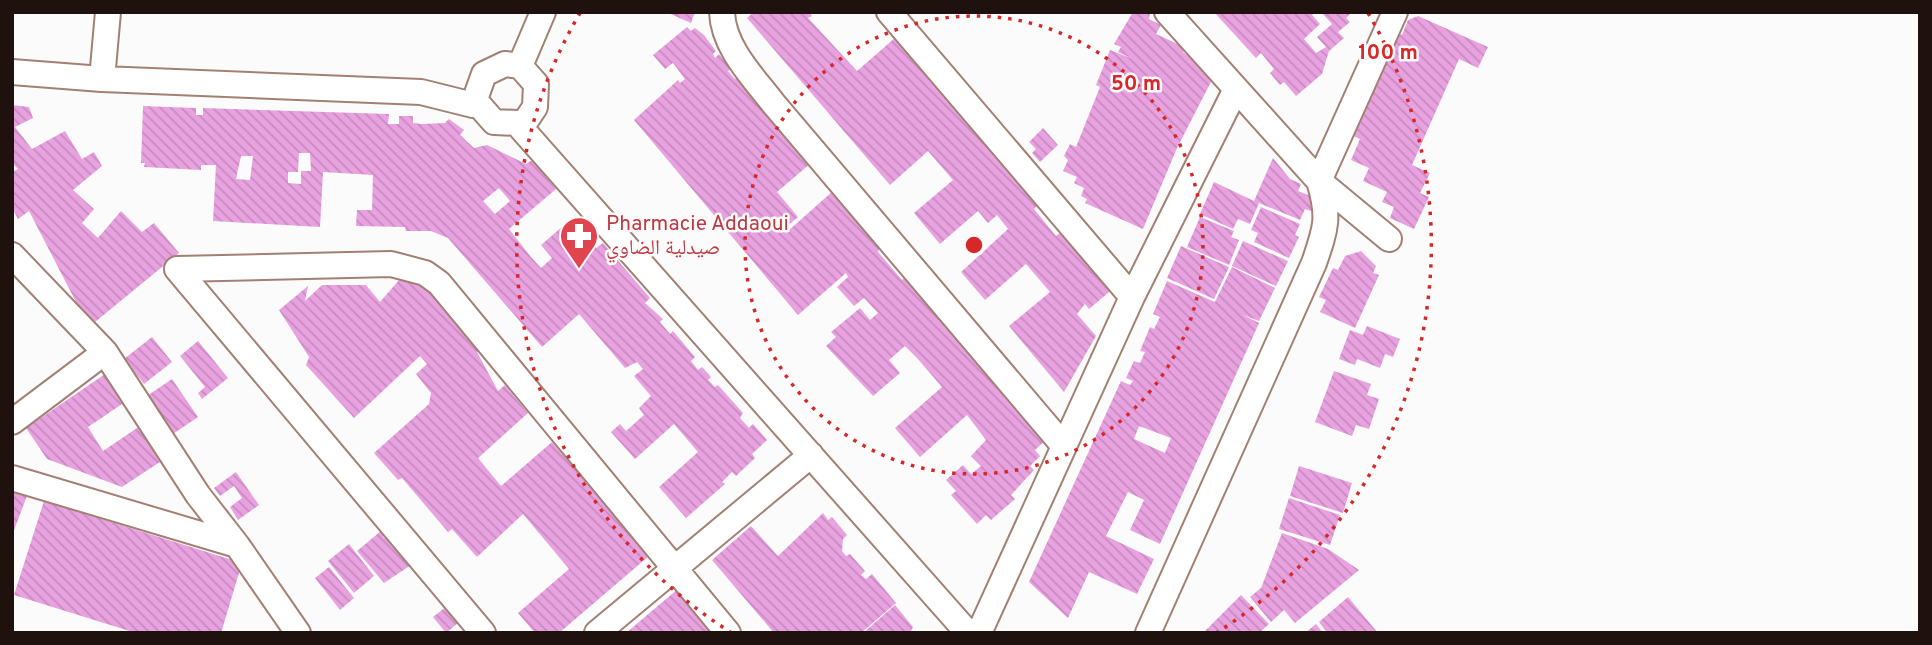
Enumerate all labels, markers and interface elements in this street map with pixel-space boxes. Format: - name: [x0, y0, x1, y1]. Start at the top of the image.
- text: 100 m: [1358, 40, 1418, 67]
- text: 50 m: [1111, 71, 1161, 98]
- place label: Pharmacie Addaoui صيدلية الضاوي: [606, 211, 789, 263]
- pharmacy icon: Pharmacie Addaoui صيدلية الضاوي: [558, 215, 600, 270]
- centre of rings: [962, 233, 986, 257]

